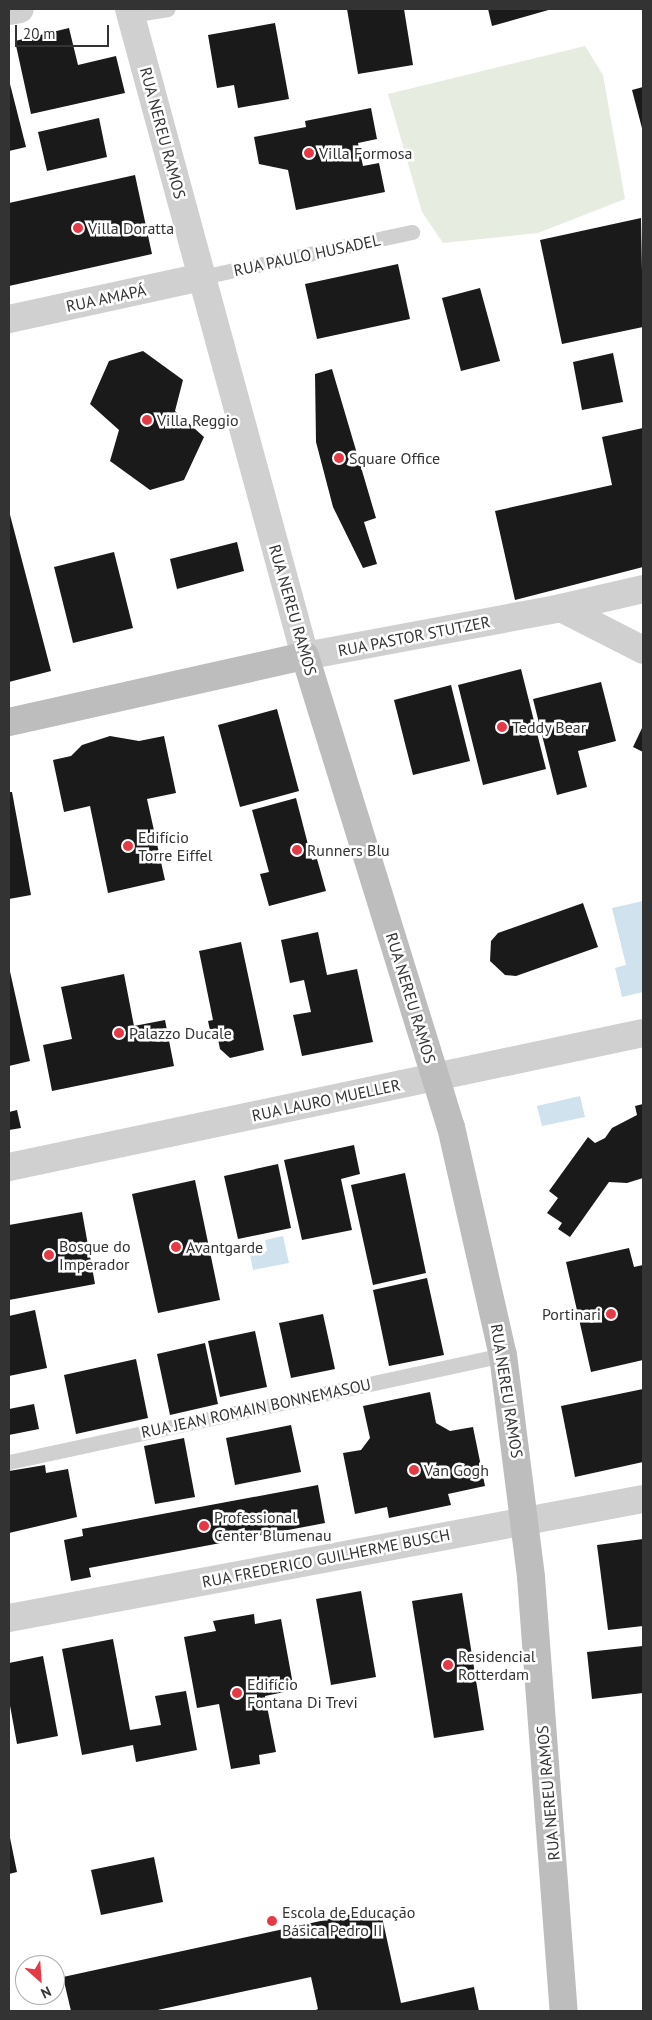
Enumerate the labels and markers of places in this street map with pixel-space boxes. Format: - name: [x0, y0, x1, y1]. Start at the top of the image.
- place label: Villa Formosa: [319, 143, 412, 163]
- marker: Villa Formosa: [303, 147, 315, 159]
- place label: Villa Doratta: [88, 218, 174, 238]
- marker: Villa Doratta: [72, 222, 84, 234]
- place label: Villa Reggio: [157, 410, 239, 430]
- marker: Villa Reggio: [141, 414, 153, 426]
- place label: Square Office: [349, 448, 440, 468]
- marker: Square Office: [333, 452, 345, 464]
- place label: Teddy Bear: [512, 717, 587, 737]
- marker: Teddy Bear: [496, 721, 508, 733]
- place label: Edifício Torre Eiffel: [138, 827, 212, 865]
- marker: Edifício Torre Eiffel: [122, 840, 134, 852]
- place label: Runners Blu: [307, 840, 390, 860]
- marker: Runners Blu: [291, 844, 303, 856]
- place label: Palazzo Ducale: [129, 1023, 232, 1043]
- marker: Palazzo Ducale: [113, 1027, 125, 1039]
- place label: Bosque do Imperador: [59, 1236, 130, 1274]
- place label: Avantgarde: [186, 1237, 263, 1257]
- marker: Avantgarde: [170, 1241, 182, 1253]
- marker: Bosque do Imperador: [43, 1249, 55, 1261]
- place label: Portinari: [542, 1304, 601, 1324]
- marker: Portinari: [605, 1308, 617, 1320]
- place label: Van Gogh: [424, 1460, 489, 1480]
- marker: Van Gogh: [408, 1464, 420, 1476]
- place label: Professional Center Blumenau: [214, 1507, 332, 1545]
- marker: Professional Center Blumenau: [198, 1520, 210, 1532]
- place label: Residencial Rotterdam: [458, 1646, 536, 1684]
- marker: Residencial Rotterdam: [442, 1659, 454, 1671]
- place label: Edifício Fontana Di Trevi: [247, 1674, 358, 1712]
- marker: Edifício Fontana Di Trevi: [231, 1687, 243, 1699]
- place label: Escola de Educação Básica Pedro II: [282, 1902, 415, 1940]
- marker: Escola de Educação Básica Pedro II: [266, 1915, 278, 1927]

